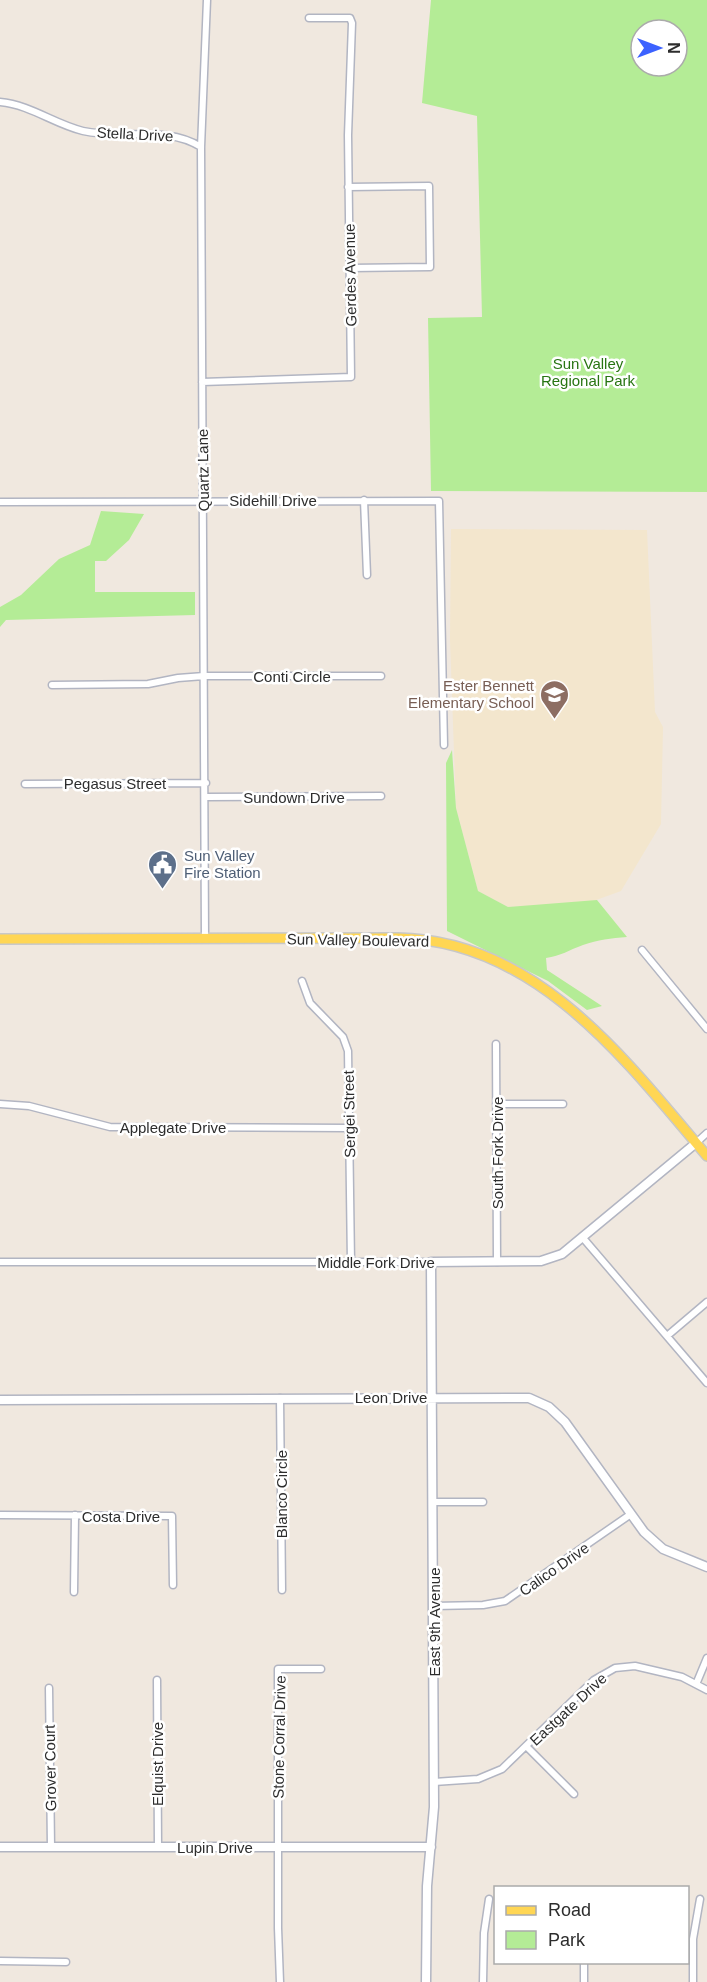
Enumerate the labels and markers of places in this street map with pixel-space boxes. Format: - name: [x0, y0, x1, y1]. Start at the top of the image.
- place label: Ester Bennett Elementary School: [408, 677, 535, 711]
- school or university icon: Ester Bennett Elementary School: [539, 678, 571, 720]
- place label: Sun Valley Fire Station: [184, 847, 261, 881]
- public building icon: Sun Valley Fire Station: [147, 848, 179, 890]

